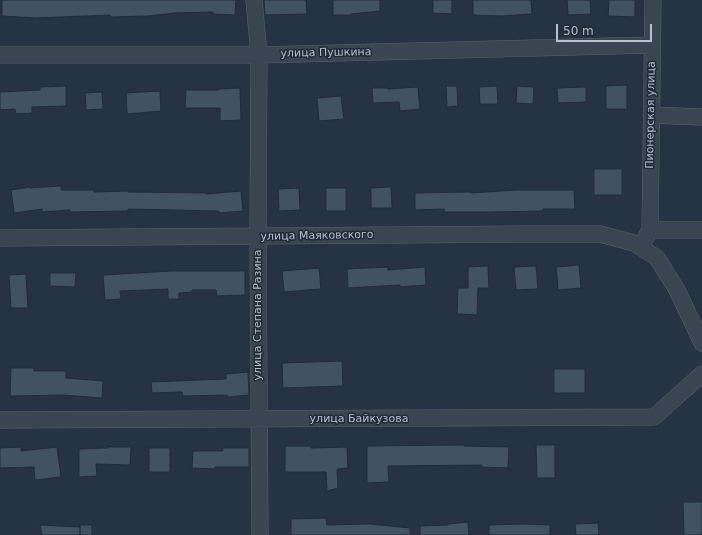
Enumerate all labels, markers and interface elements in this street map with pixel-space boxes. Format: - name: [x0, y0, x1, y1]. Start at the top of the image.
- scale bar: [558, 16, 654, 42]
- text: 50 m: [563, 24, 594, 38]
- street label: улица Пушкина: [280, 46, 372, 60]
- street label: Пионерская улица: [643, 61, 659, 169]
- street label: улица Маяковского: [260, 228, 374, 244]
- street label: улица Степана Разина: [251, 250, 265, 380]
- street label: улица Байкузова: [310, 412, 408, 426]

